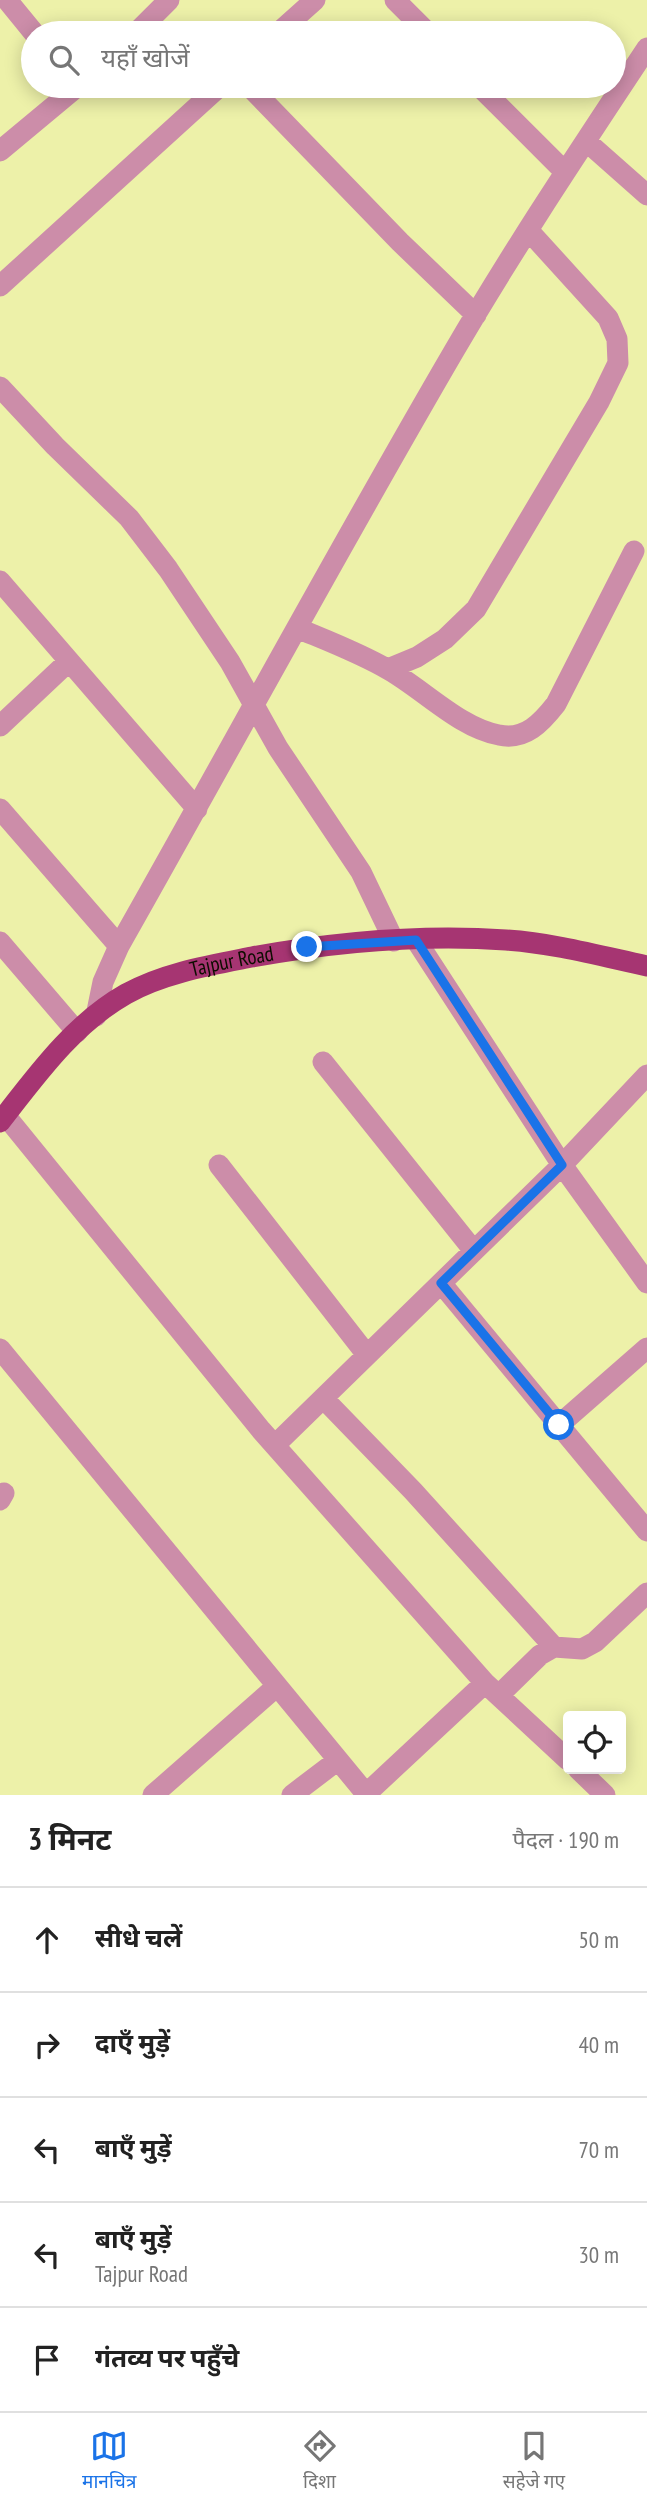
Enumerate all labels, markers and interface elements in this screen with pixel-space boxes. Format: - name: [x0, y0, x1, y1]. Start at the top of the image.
- search box: [21, 21, 626, 98]
- icon: search: [45, 41, 83, 79]
- text: यहाँ खोजें: [101, 41, 189, 74]
- route end: [291, 931, 322, 962]
- street label: Tajpur Road: [187, 940, 275, 983]
- route start: [543, 1409, 574, 1440]
- map controls: [563, 1711, 626, 1774]
- button: locate: [563, 1711, 626, 1774]
- text: 3 मिनट: [28, 1819, 111, 1858]
- text: पैदल · 190 m: [513, 1825, 619, 1854]
- icon: ahead: [28, 1921, 66, 1959]
- text: सीधे चलें: [95, 1921, 182, 1954]
- text: 50 m: [578, 1925, 619, 1954]
- icon: right: [28, 2026, 66, 2064]
- text: दाएँ मुड़ें: [95, 2026, 170, 2059]
- text: 40 m: [578, 2030, 619, 2059]
- icon: left: [28, 2131, 66, 2169]
- text: बाएँ मुड़ें: [95, 2131, 172, 2164]
- text: 70 m: [578, 2135, 619, 2164]
- text: बाएँ मुड़ें: [95, 2222, 172, 2255]
- icon: left: [28, 2236, 66, 2274]
- text: 30 m: [578, 2240, 619, 2269]
- text: Tajpur Road: [95, 2259, 188, 2288]
- icon: arrive: [28, 2341, 66, 2379]
- text: गंतव्य पर पहुँचे: [95, 2341, 239, 2374]
- tab: मानचित्र: [82, 2427, 136, 2496]
- tab: दिशा: [301, 2427, 339, 2496]
- tab: सहेजे गए: [503, 2427, 565, 2496]

